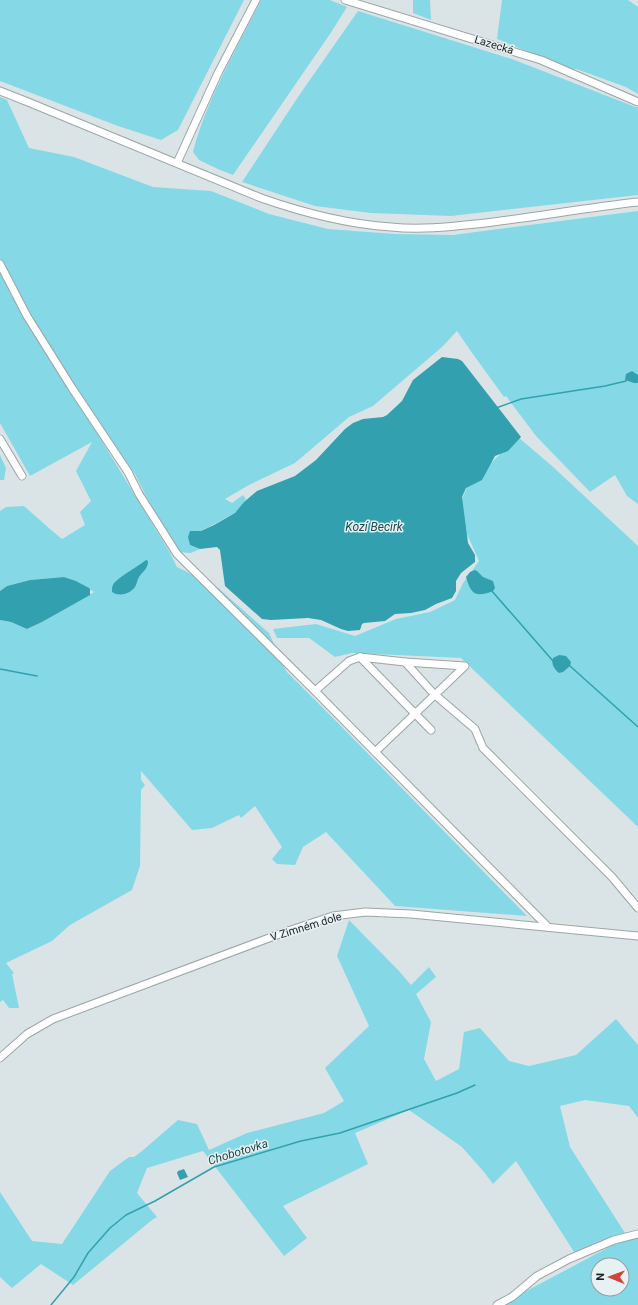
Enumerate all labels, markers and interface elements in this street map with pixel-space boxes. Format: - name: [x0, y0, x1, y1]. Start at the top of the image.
- street label: Lazecká: [473, 33, 515, 57]
- water label: Kozí Becirk: [345, 520, 404, 534]
- street label: V Zimném dole: [269, 910, 343, 944]
- water label: Chobotovka: [206, 1136, 270, 1168]
- north arrow: [590, 1257, 630, 1297]
- text: N: [594, 1273, 607, 1281]

